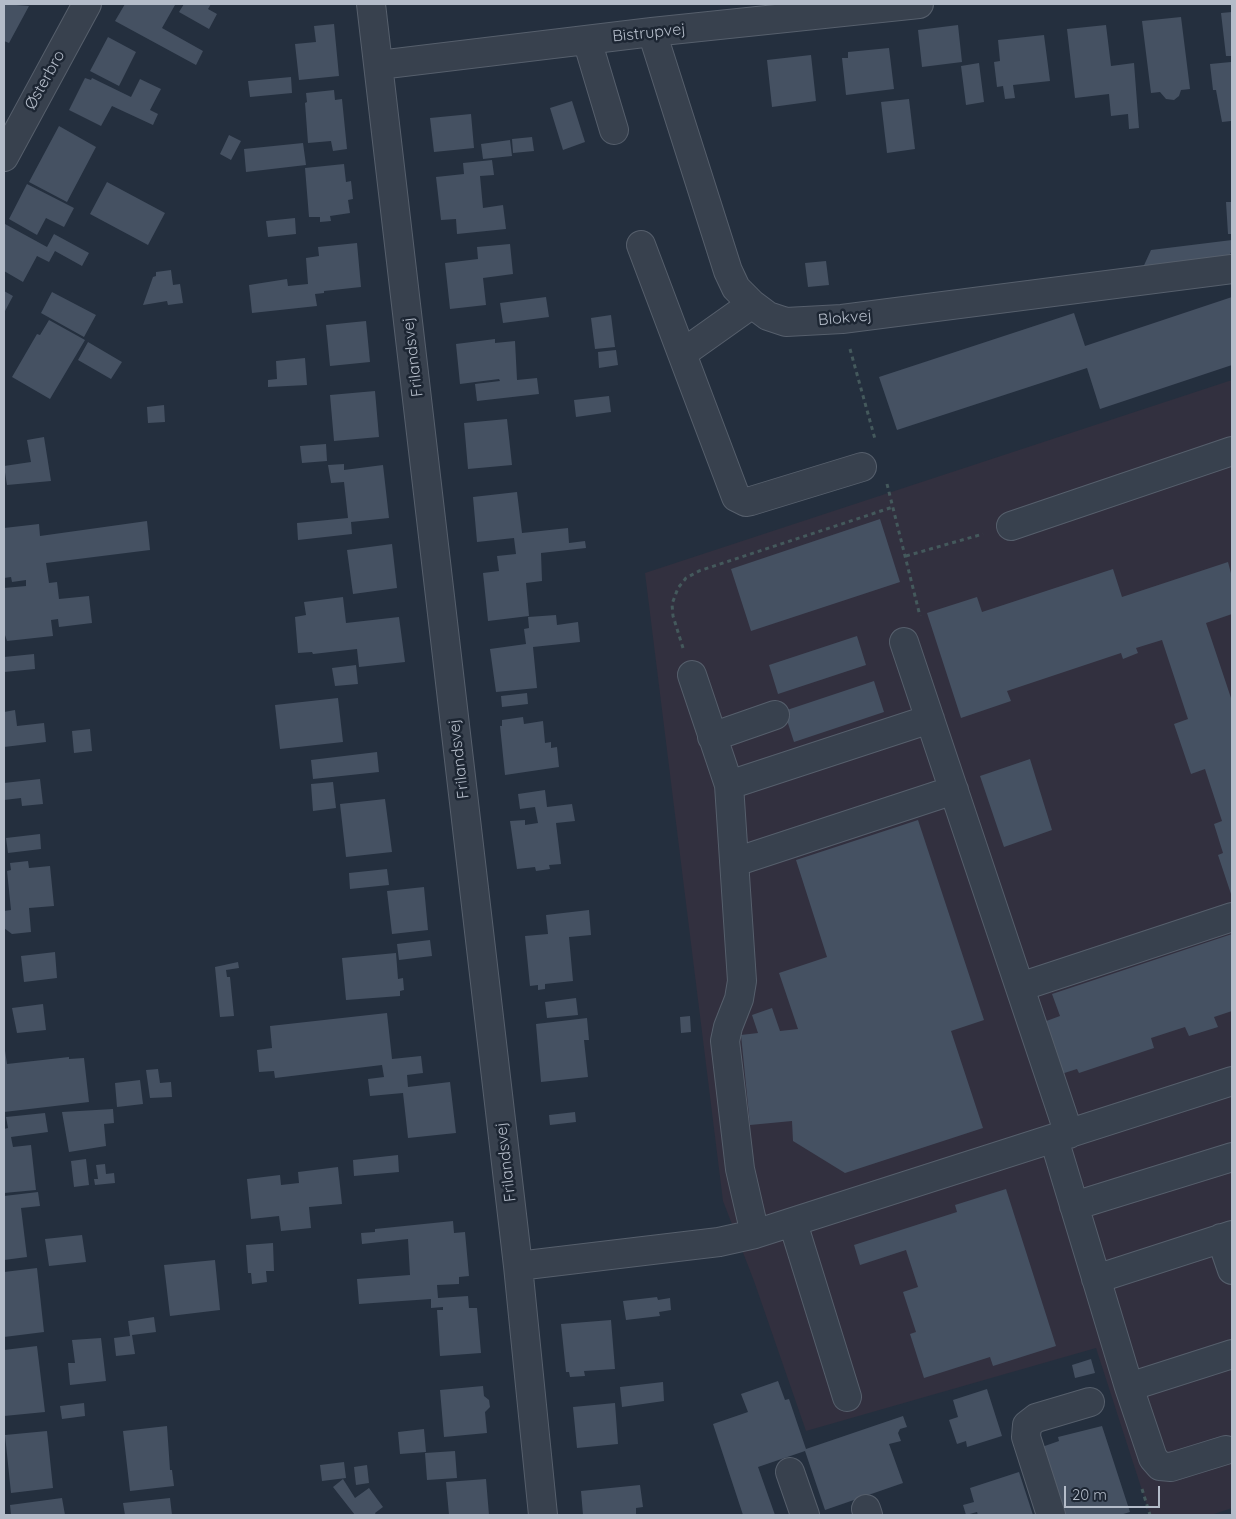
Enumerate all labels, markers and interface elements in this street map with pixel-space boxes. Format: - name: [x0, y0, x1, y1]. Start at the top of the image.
- street label: Bistrupvej: [612, 20, 686, 46]
- street label: Østerbro: [21, 47, 69, 113]
- street label: Blokvej: [817, 306, 873, 330]
- street label: Frilandsvej: [399, 316, 427, 398]
- street label: Frilandsvej: [445, 718, 473, 800]
- street label: Frilandsvej: [492, 1121, 520, 1203]
- scale bar: [1066, 1476, 1162, 1508]
- text: 20 m: [1072, 1485, 1107, 1504]

